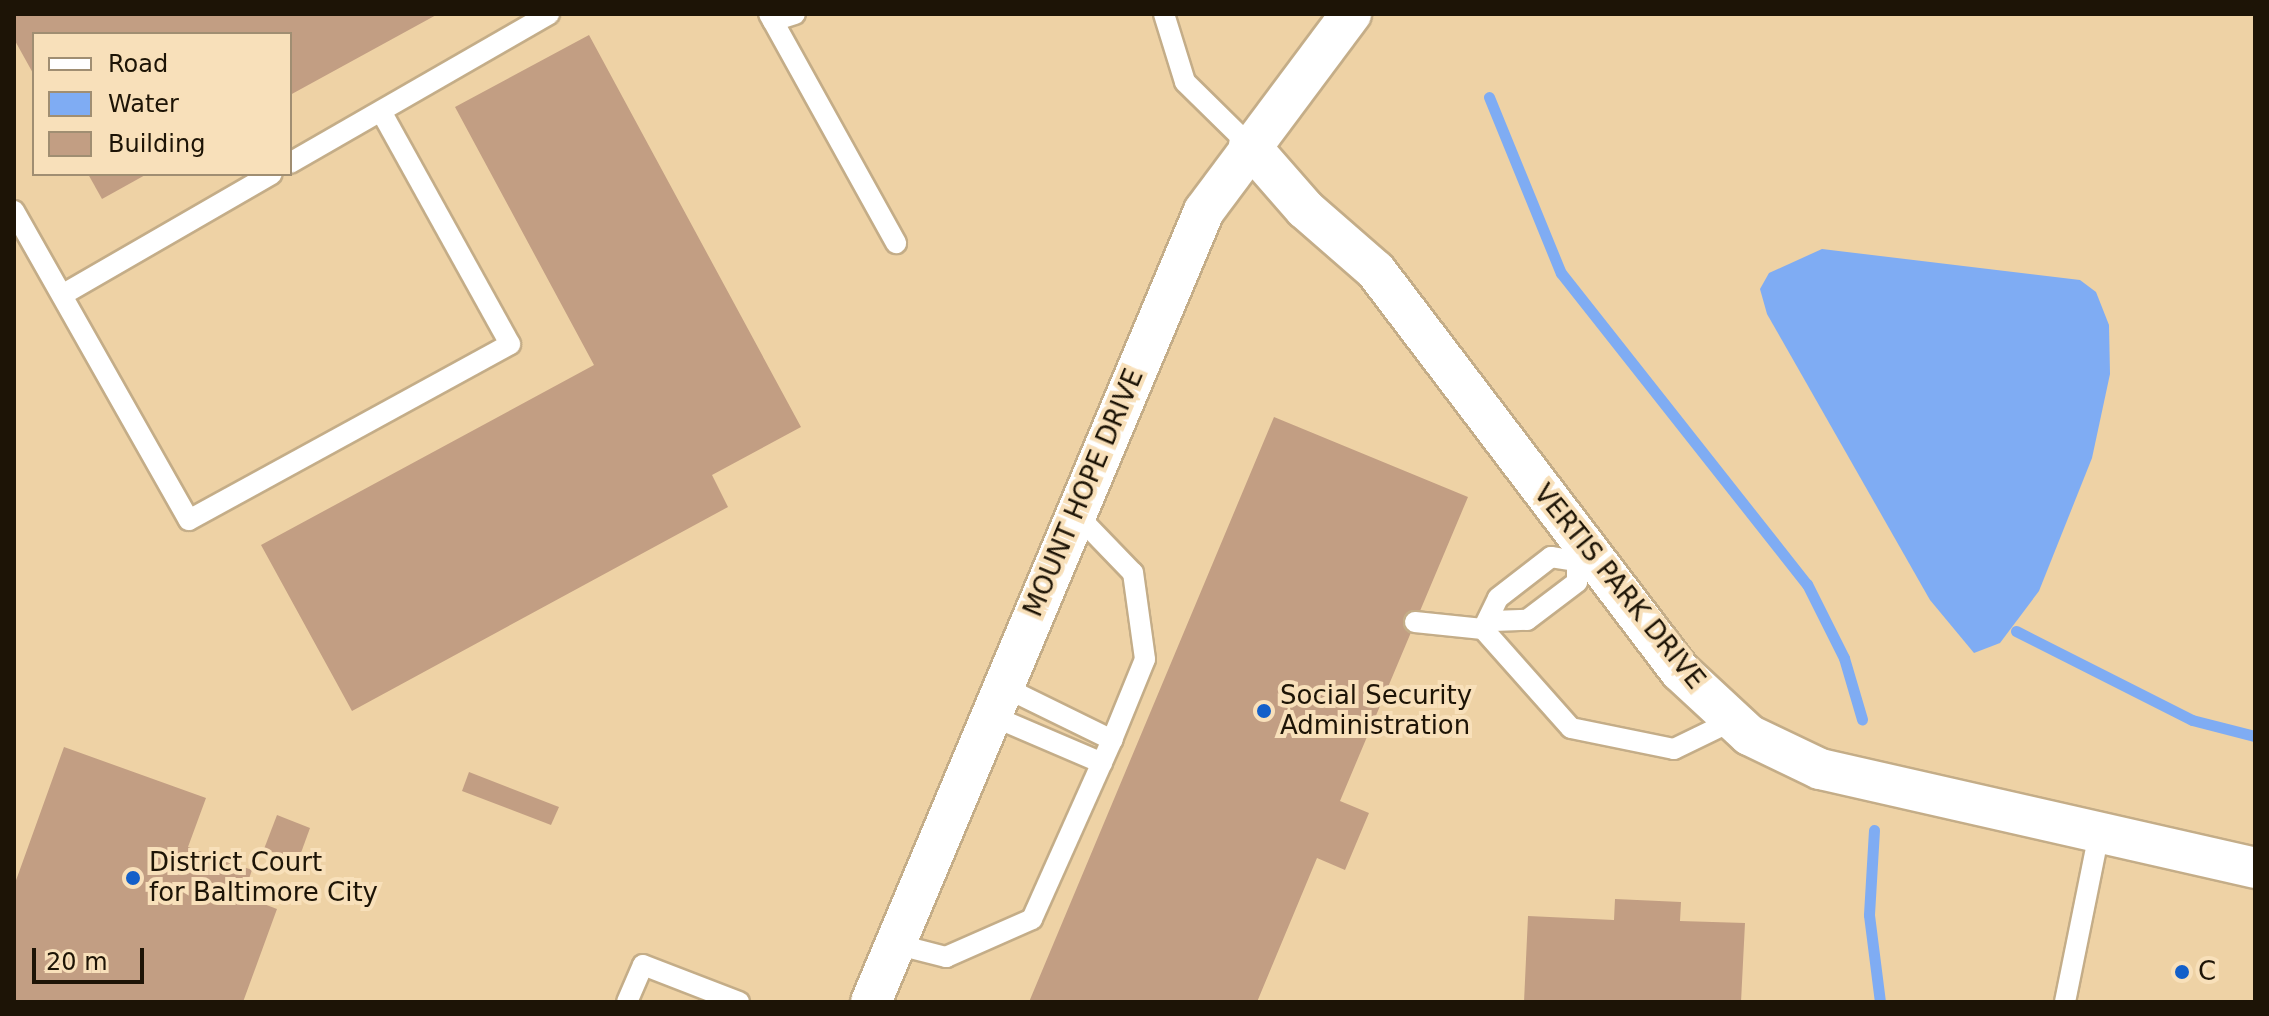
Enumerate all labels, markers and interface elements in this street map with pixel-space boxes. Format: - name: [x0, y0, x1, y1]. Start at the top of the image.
- legend: [32, 32, 292, 176]
- text: Road: [108, 50, 168, 78]
- text: Water: [108, 90, 179, 118]
- text: Building: [108, 130, 205, 158]
- street label: MOUNT HOPE DRIVE: [1018, 365, 1150, 621]
- street label: VERTIS PARK DRIVE: [1527, 479, 1711, 695]
- place label: Social Security Administration: [1280, 680, 1472, 742]
- marker: Social Security Administration: [1255, 702, 1273, 720]
- place label: District Court for Baltimore City: [149, 847, 378, 908]
- marker: District Court for Baltimore City: [124, 869, 142, 887]
- scale bar: [36, 932, 148, 982]
- text: 20 m: [46, 948, 108, 976]
- place label: C: [2198, 956, 2216, 988]
- marker: C: [2173, 963, 2191, 981]

